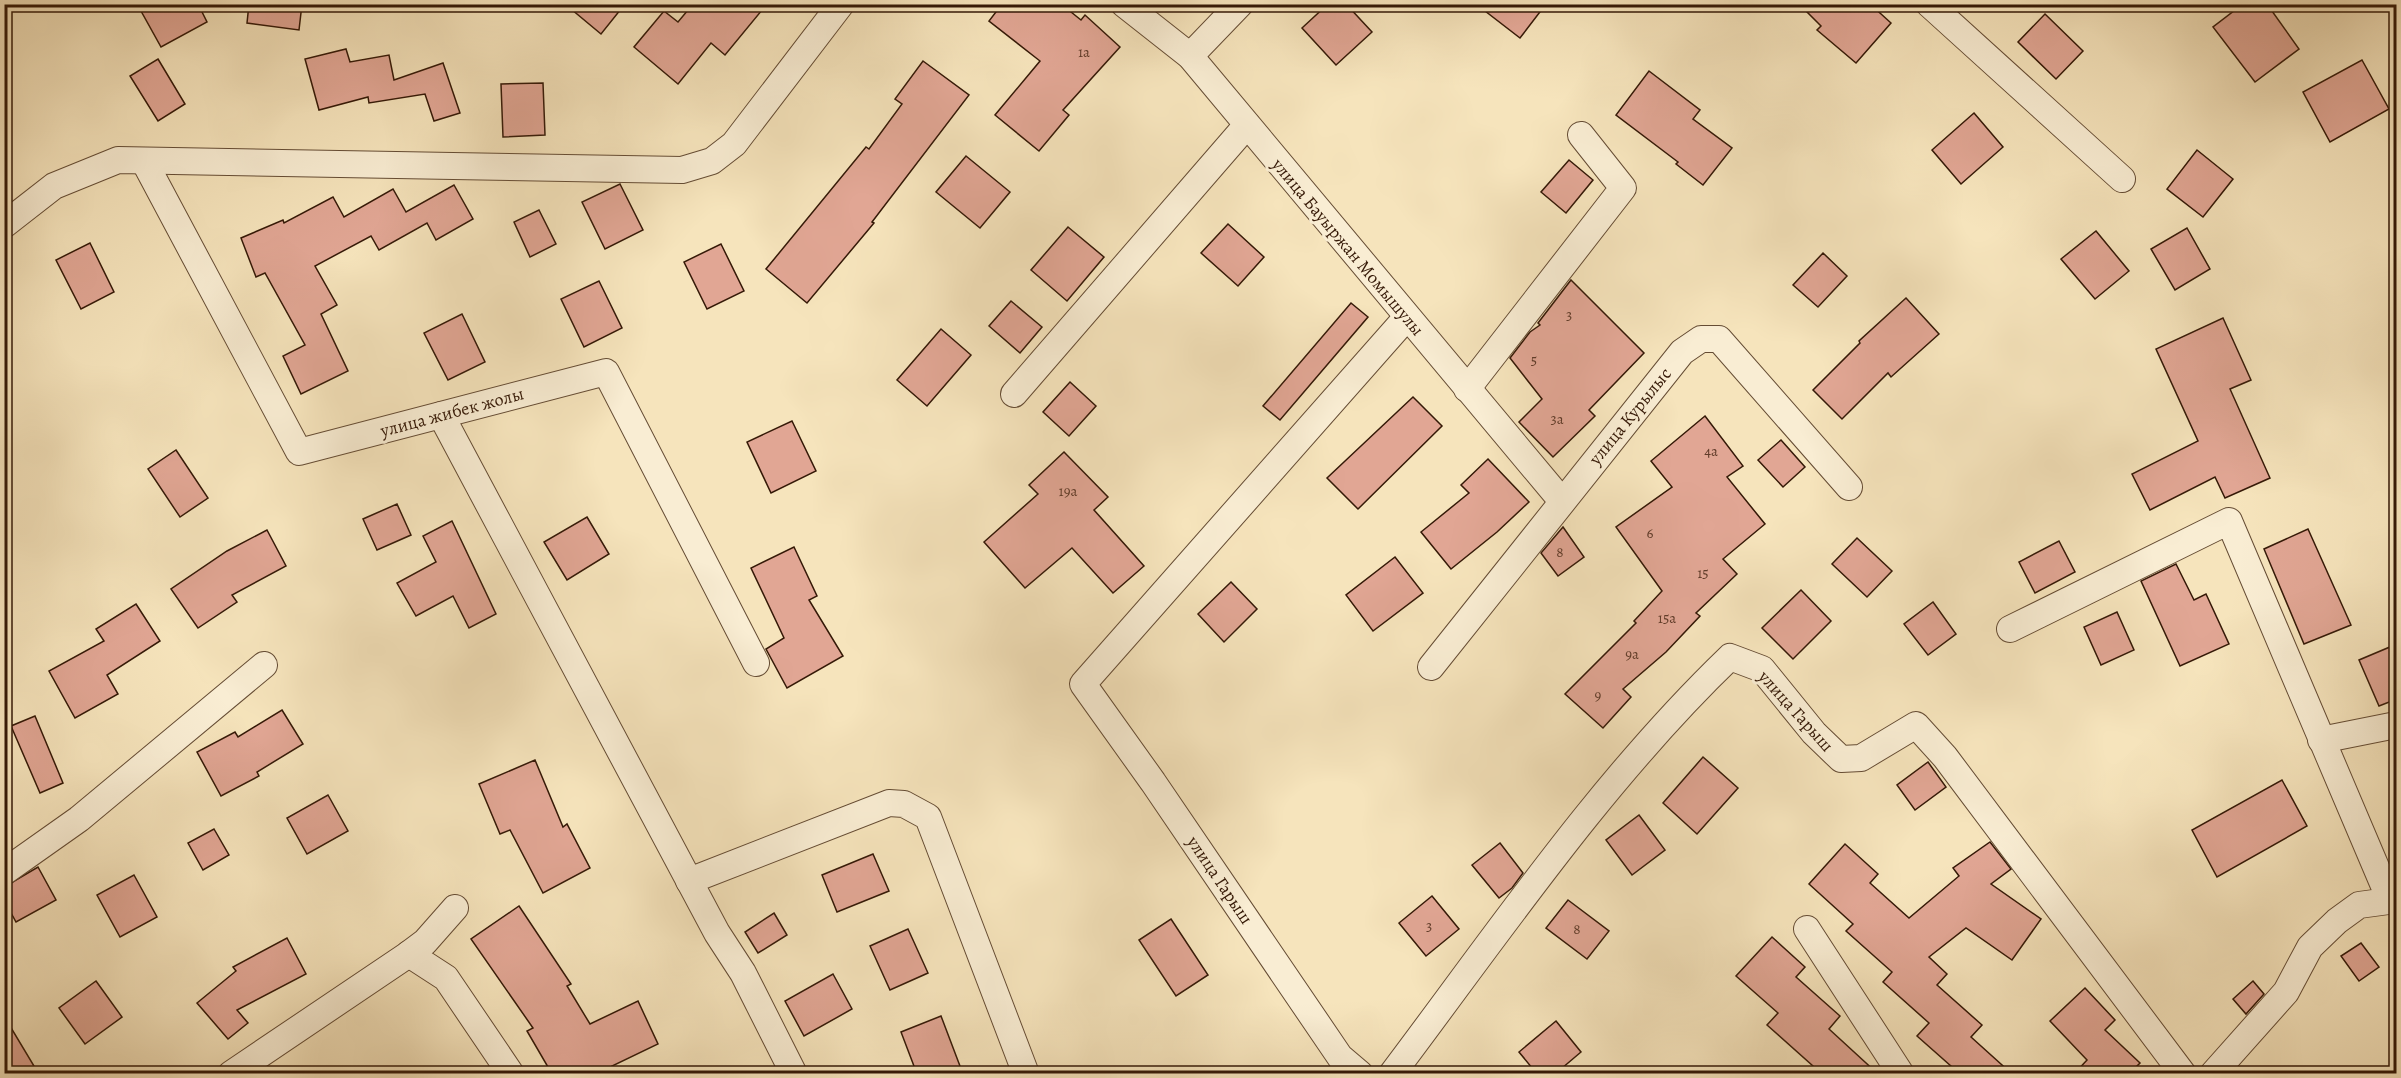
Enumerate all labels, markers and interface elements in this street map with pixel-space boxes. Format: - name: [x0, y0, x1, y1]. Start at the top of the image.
- house number: 1а: [1078, 42, 1090, 62]
- street label: улица Бауыржан Момышулы: [1266, 152, 1429, 341]
- house number: 3: [1566, 305, 1572, 325]
- house number: 5: [1531, 350, 1537, 370]
- street label: улица Курылыс: [1583, 362, 1677, 471]
- street label: улица жибек жолы: [377, 381, 526, 443]
- house number: 3а: [1550, 409, 1564, 429]
- house number: 4а: [1704, 441, 1718, 461]
- house number: 19а: [1059, 481, 1078, 501]
- house number: 6: [1647, 523, 1654, 543]
- house number: 8: [1556, 542, 1564, 562]
- house number: 15: [1697, 563, 1709, 583]
- house number: 15а: [1658, 608, 1676, 628]
- house number: 9а: [1625, 644, 1639, 664]
- street label: улица Гарыш: [1752, 664, 1839, 757]
- house number: 9: [1595, 685, 1602, 705]
- street label: улица Гарыш: [1181, 830, 1258, 929]
- house number: 3: [1426, 916, 1432, 936]
- house number: 8: [1573, 919, 1581, 939]

